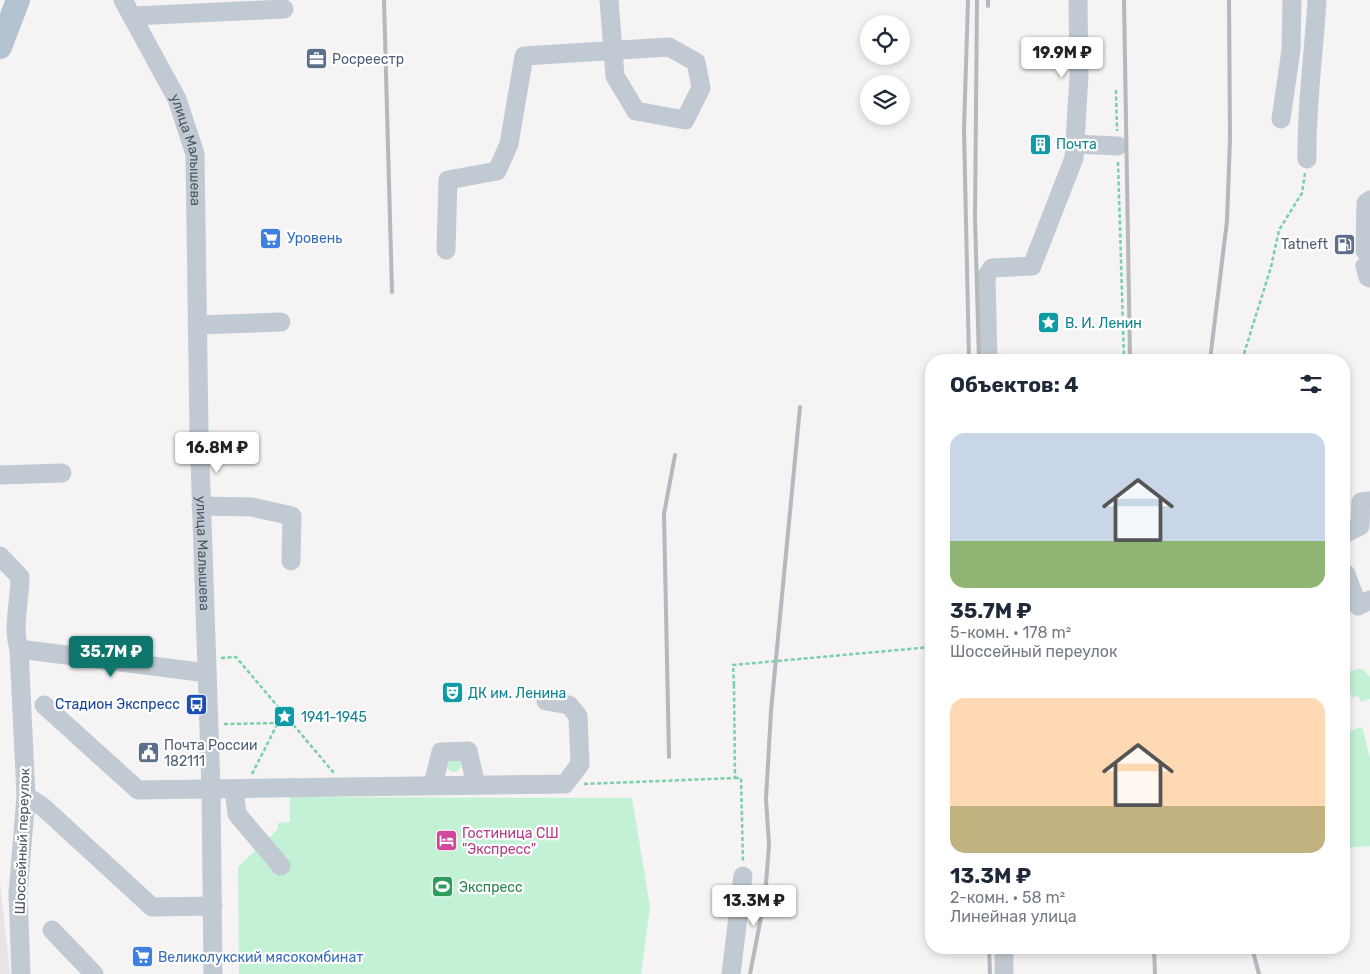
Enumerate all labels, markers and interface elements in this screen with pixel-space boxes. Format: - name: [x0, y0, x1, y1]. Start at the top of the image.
- map controls: [860, 15, 910, 125]
- button: locate: [860, 15, 910, 65]
- pin: 19.9M ₽: [1016, 36, 1108, 79]
- text: 19.9M ₽: [1032, 43, 1092, 62]
- office icon: Росреестр: [304, 47, 328, 71]
- place label: Росреестр: [332, 51, 404, 68]
- button: layers: [860, 75, 910, 125]
- street label: улица Малышева: [167, 90, 204, 206]
- building icon: Почта: [1028, 132, 1052, 156]
- place label: Почта: [1056, 136, 1097, 153]
- supermarket icon: Уровень: [259, 226, 283, 250]
- place label: Уровень: [287, 230, 342, 247]
- fuel station icon: Tatneft: [1332, 232, 1356, 256]
- place label: Tatneft: [1281, 236, 1329, 253]
- place icon: В. И. Ленин: [1037, 311, 1061, 335]
- place label: В. И. Ленин: [1065, 315, 1142, 332]
- icon: filters: [1297, 370, 1325, 398]
- text: Объектов: 4: [950, 372, 1079, 397]
- pin: 16.8M ₽: [171, 432, 263, 474]
- text: 16.8M ₽: [186, 438, 248, 457]
- icon: home: [1093, 465, 1183, 555]
- street label: улица Малышева: [192, 495, 213, 611]
- text: 35.7M ₽: [950, 598, 1032, 623]
- text: 5-комн. · 178 m²: [950, 623, 1071, 642]
- pin: 35.7M ₽: [65, 636, 157, 678]
- text: 35.7M ₽: [80, 642, 142, 661]
- text: Шоссейный переулок: [950, 642, 1118, 661]
- theatre icon: ДК им. Ленина: [440, 681, 464, 705]
- place label: ДК им. Ленина: [468, 685, 566, 702]
- bus stop icon: Стадион Экспресс: [184, 692, 208, 716]
- place label: Стадион Экспресс: [55, 696, 180, 713]
- place icon: 1941-1945: [273, 705, 297, 729]
- place label: 1941-1945: [301, 709, 367, 726]
- icon: home: [1093, 730, 1183, 820]
- place label: Почта России 182111: [164, 737, 258, 770]
- public building icon: Почта России 182111: [136, 741, 160, 765]
- street label: Шоссейный переулок: [11, 767, 34, 915]
- place label: Гостиница СШ "Экспресс": [462, 825, 559, 858]
- hotel icon: Гостиница СШ "Экспресс": [434, 829, 458, 853]
- text: 13.3M ₽: [950, 863, 1031, 888]
- sports icon: Экспресс: [431, 875, 455, 899]
- place label: Экспресс: [459, 879, 523, 896]
- pin: 13.3M ₽: [708, 884, 800, 927]
- text: 2-комн. · 58 m²: [950, 888, 1065, 907]
- text: 13.3M ₽: [723, 891, 785, 910]
- text: Линейная улица: [950, 907, 1077, 926]
- supermarket icon: Великолукский мясокомбинат: [130, 945, 154, 969]
- place label: Великолукский мясокомбинат: [158, 949, 363, 966]

